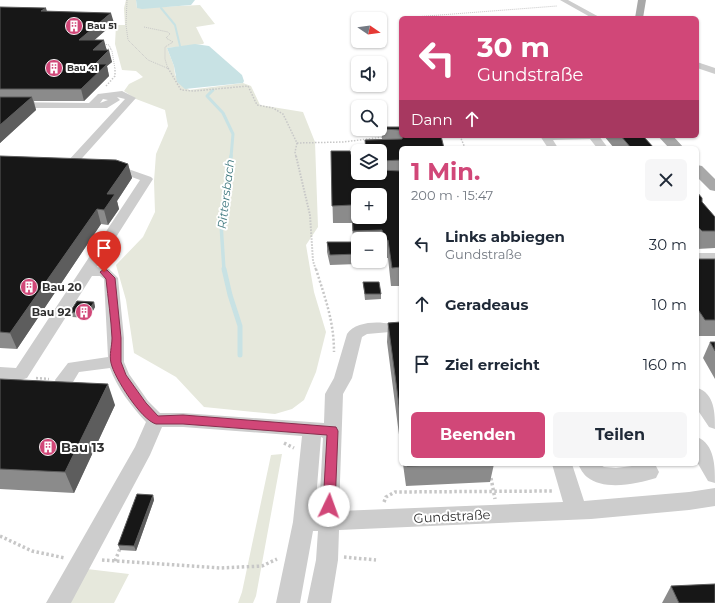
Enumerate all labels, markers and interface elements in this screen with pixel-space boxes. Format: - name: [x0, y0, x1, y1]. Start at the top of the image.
- north arrow: [351, 12, 387, 48]
- map controls: [351, 12, 387, 268]
- building icon: Bau 51: [64, 16, 84, 36]
- place label: Bau 51: [87, 20, 117, 31]
- text: 30 m: [477, 30, 550, 64]
- icon: left: [411, 32, 463, 84]
- button: sound: [351, 56, 387, 92]
- building icon: Bau 41: [44, 58, 64, 78]
- place label: Bau 41: [67, 62, 98, 73]
- text: Gundstraße: [477, 64, 583, 86]
- button: search: [351, 100, 387, 136]
- icon: ahead: [461, 108, 483, 130]
- text: Dann: [411, 110, 453, 129]
- button: layers: [351, 144, 387, 180]
- text: 1 Min.: [411, 157, 480, 186]
- water label: Rittersbach: [214, 158, 237, 230]
- button: close: [645, 159, 687, 201]
- text: 200 m · 15:47: [411, 187, 493, 203]
- button: +: [351, 188, 387, 224]
- text: Links abbiegen: [445, 227, 565, 246]
- pin: [87, 231, 121, 272]
- button: −: [351, 232, 387, 268]
- icon: left: [411, 233, 433, 255]
- text: 30 m: [649, 235, 687, 254]
- icon: arrive: [93, 237, 115, 259]
- text: Gundstraße: [445, 246, 522, 262]
- building icon: Bau 20: [19, 277, 39, 297]
- place label: Bau 20: [42, 280, 82, 294]
- icon: ahead: [411, 293, 433, 315]
- text: Geradeaus: [445, 295, 528, 314]
- text: 10 m: [652, 295, 687, 314]
- building icon: Bau 92: [74, 302, 94, 322]
- place label: Bau 92: [32, 305, 72, 319]
- icon: arrive: [411, 353, 433, 375]
- text: Ziel erreicht: [445, 355, 540, 374]
- text: 160 m: [643, 355, 687, 374]
- button: Beenden: [411, 412, 545, 458]
- button: Teilen: [553, 412, 687, 458]
- building icon: Bau 13: [38, 437, 58, 457]
- place label: Bau 13: [61, 439, 105, 455]
- position arrow: [308, 485, 350, 527]
- street label: Gundstraße: [413, 506, 491, 526]

